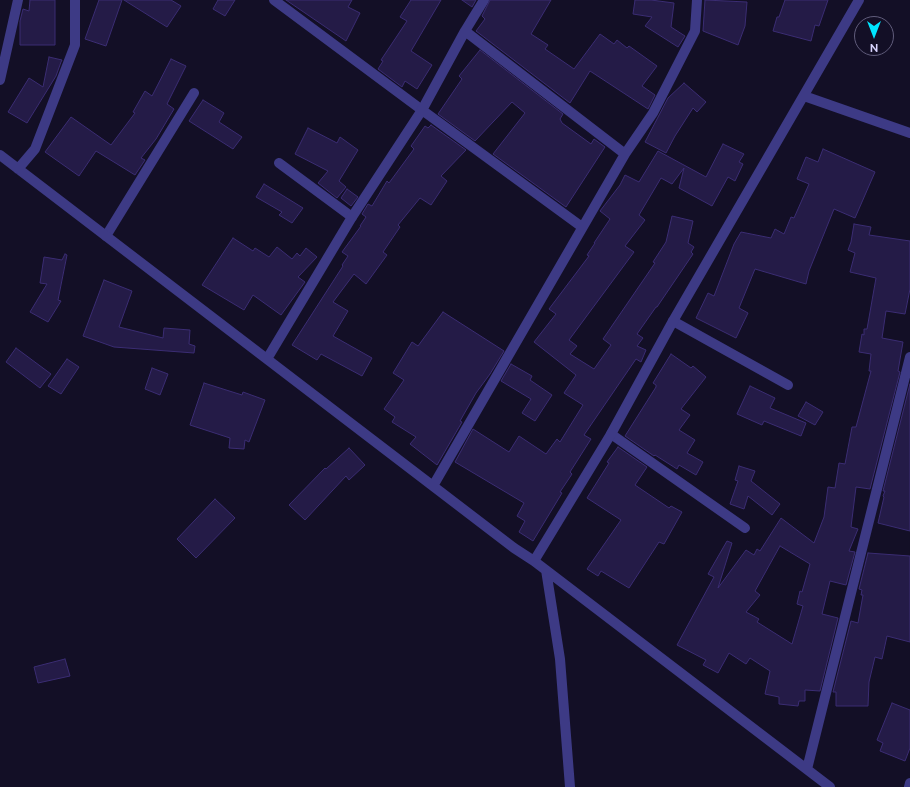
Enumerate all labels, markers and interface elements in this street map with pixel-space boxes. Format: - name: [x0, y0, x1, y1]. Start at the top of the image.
- north arrow: [854, 16, 894, 56]
- text: N: [870, 41, 878, 54]

